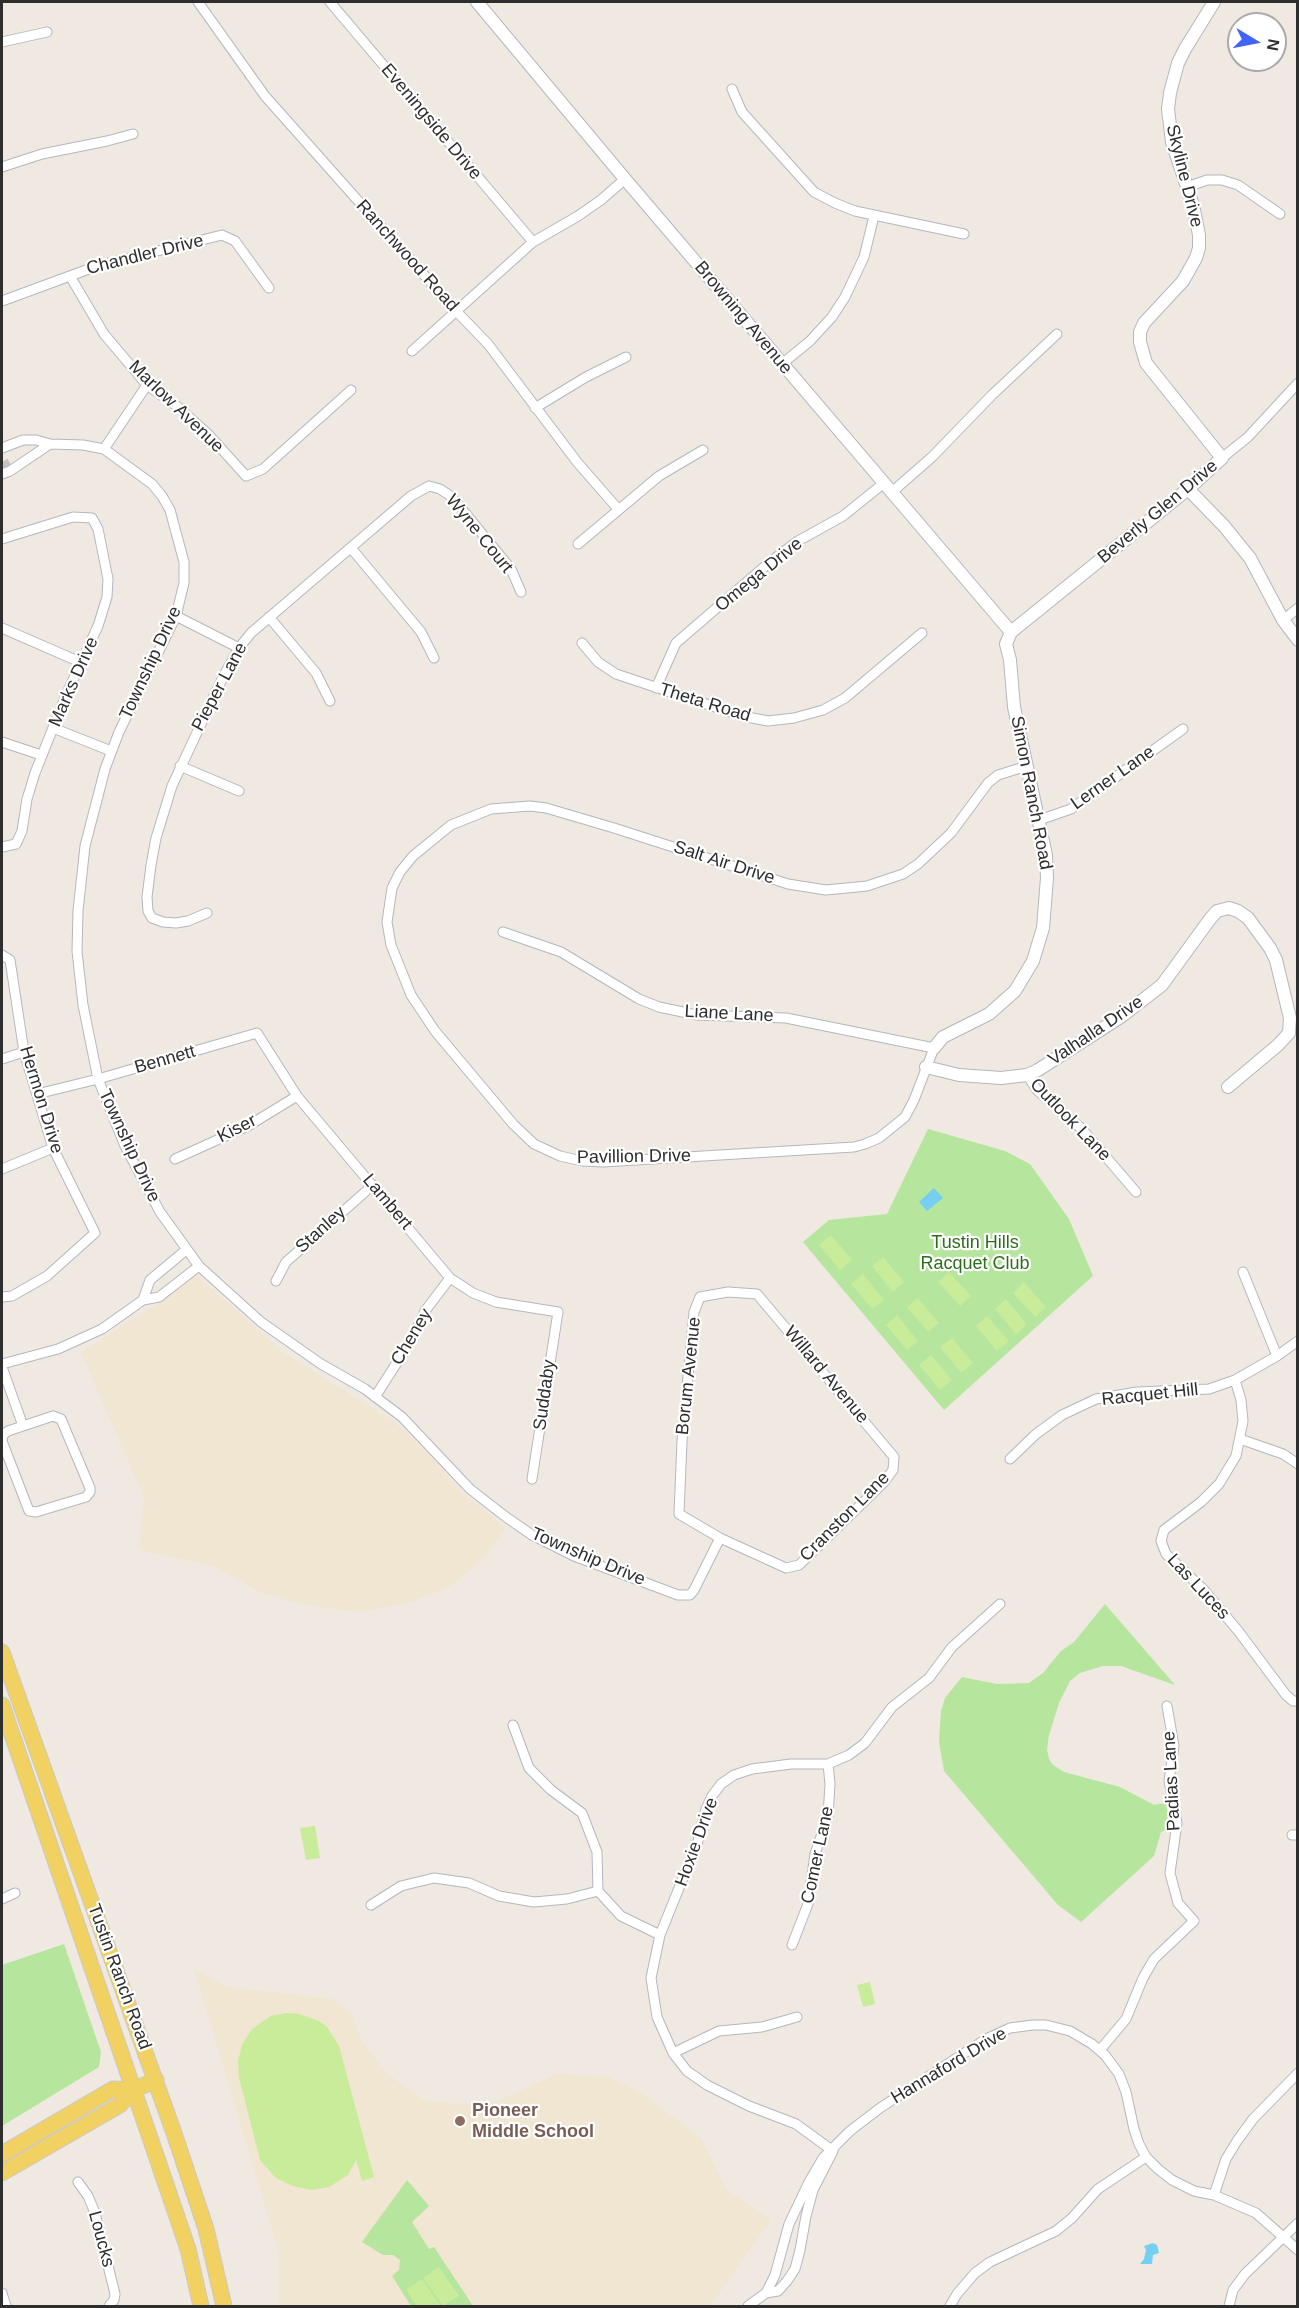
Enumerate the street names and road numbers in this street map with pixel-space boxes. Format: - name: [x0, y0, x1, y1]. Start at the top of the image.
- street label: Eveningside Drive: [376, 59, 486, 185]
- street label: Skyline Drive: [1161, 122, 1207, 230]
- street label: Ranchwood Road: [351, 196, 463, 316]
- street label: Chandler Drive: [84, 230, 206, 280]
- street label: Browning Avenue: [689, 257, 797, 379]
- street label: Marlow Avenue: [124, 356, 228, 458]
- street label: Beverly Glen Drive: [1094, 456, 1222, 568]
- street label: Wyne Court: [441, 490, 517, 578]
- street label: Omega Drive: [711, 533, 807, 617]
- street label: Township Drive: [115, 603, 187, 723]
- street label: Marks Drive: [45, 634, 103, 730]
- street label: Pieper Lane: [188, 639, 252, 735]
- street label: Theta Road: [657, 679, 753, 727]
- street label: Simon Ranch Road: [1006, 714, 1056, 872]
- street label: Lerner Lane: [1067, 741, 1159, 815]
- street label: Salt Air Drive: [671, 837, 777, 889]
- street label: Valhalla Drive: [1044, 991, 1148, 1071]
- street label: Liane Lane: [684, 1001, 774, 1027]
- street label: Bennett: [132, 1041, 198, 1079]
- street label: Hermon Drive: [14, 1044, 68, 1156]
- street label: Outlook Lane: [1025, 1074, 1115, 1166]
- street label: Township Drive: [93, 1086, 165, 1206]
- street label: Kiser: [214, 1110, 260, 1148]
- street label: Pavillion Drive: [577, 1145, 691, 1169]
- street label: Lambert: [358, 1170, 416, 1234]
- street label: Stanley: [291, 1202, 351, 1258]
- street label: Cheney: [387, 1305, 437, 1369]
- street label: Borum Avenue: [672, 1316, 706, 1436]
- street label: Willard Avenue: [779, 1322, 873, 1428]
- street label: Suddaby: [529, 1358, 561, 1432]
- street label: Racquet Hill: [1101, 1379, 1199, 1411]
- street label: Cranston Lane: [796, 1468, 894, 1566]
- street label: Township Drive: [528, 1523, 648, 1591]
- street label: Las Luces: [1162, 1550, 1234, 1624]
- street label: Padias Lane: [1159, 1730, 1185, 1832]
- street label: Hoxie Drive: [671, 1795, 723, 1889]
- street label: Comer Lane: [797, 1804, 839, 1906]
- street label: Tustin Ranch Road: [83, 1901, 155, 2053]
- street label: Hannaford Drive: [887, 2023, 1011, 2109]
- street label: Loucks: [83, 2209, 119, 2269]

